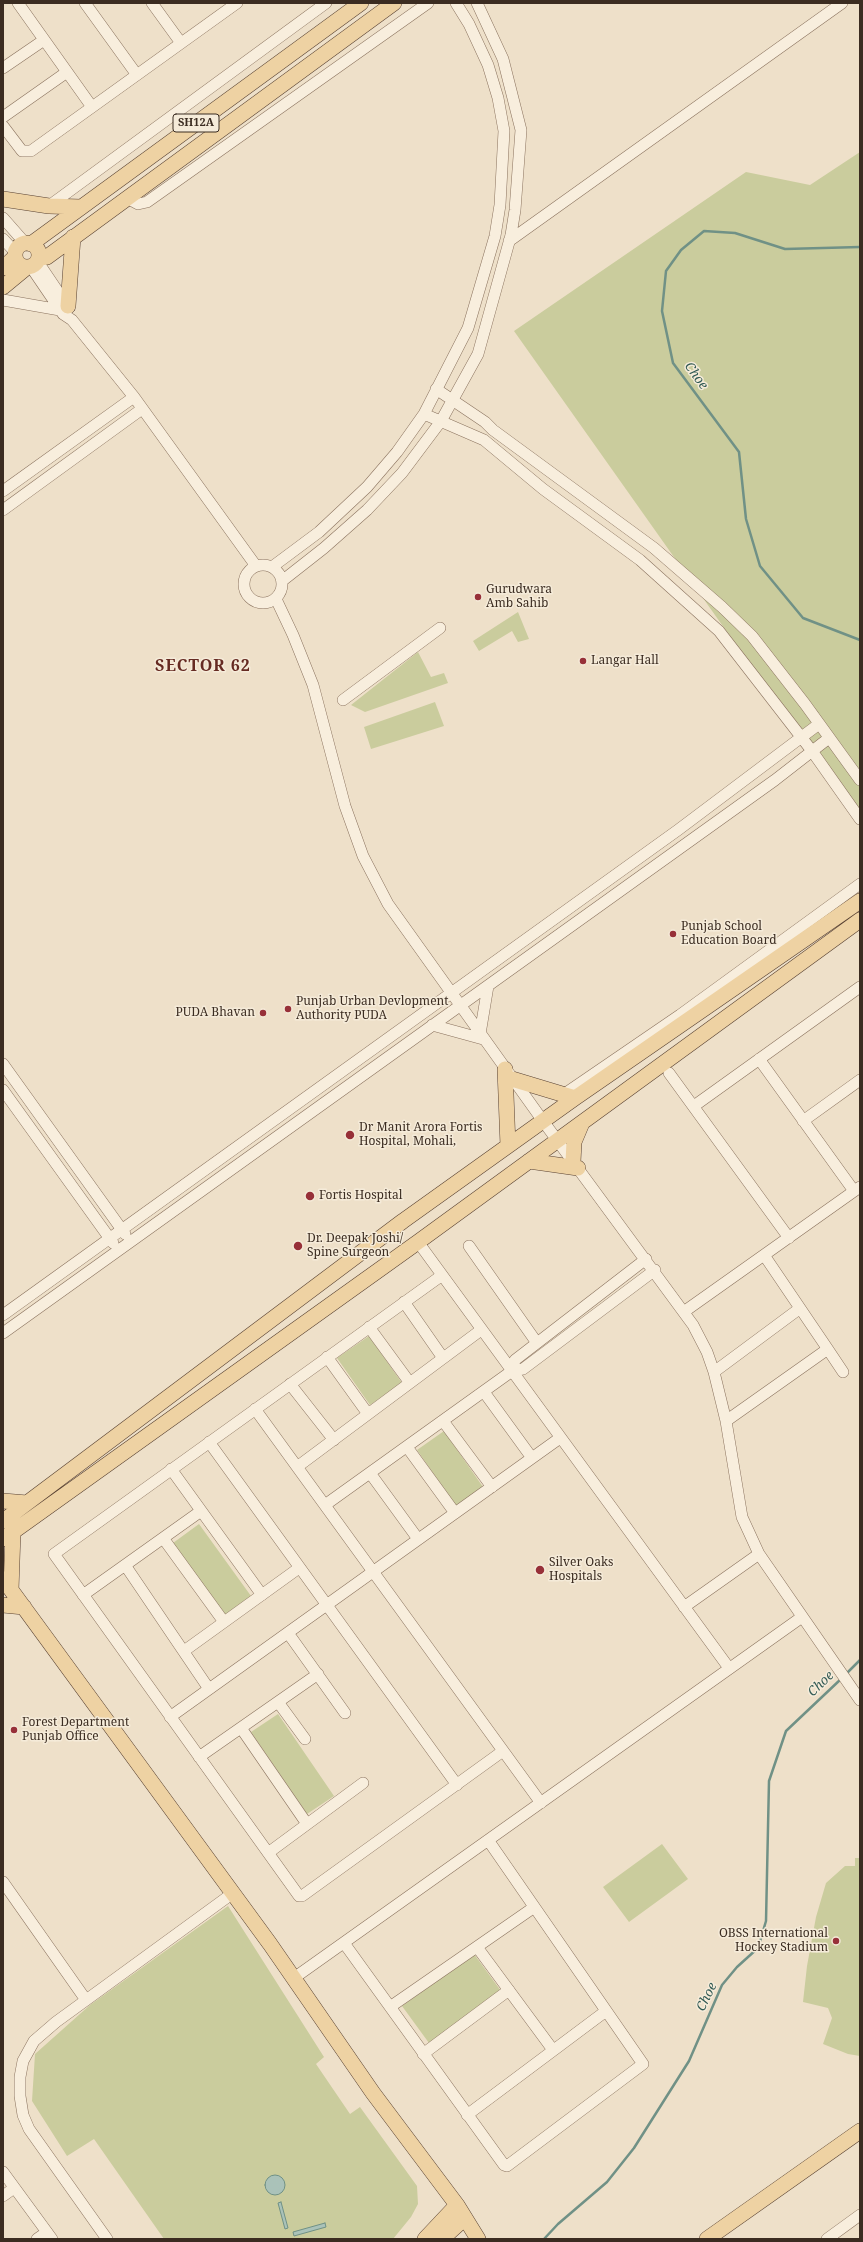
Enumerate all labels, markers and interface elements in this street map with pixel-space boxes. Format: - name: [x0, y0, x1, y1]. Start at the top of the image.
- road number: SH12A: [173, 114, 219, 132]
- water label: Choe: [681, 359, 711, 393]
- place label: Gurudwara Amb Sahib: [486, 583, 552, 611]
- marker: Gurudwara Amb Sahib: [473, 592, 483, 602]
- place label: Langar Hall: [591, 654, 659, 668]
- district label: SECTOR 62: [155, 656, 251, 676]
- marker: Langar Hall: [578, 656, 588, 666]
- place label: Punjab School Education Board: [681, 920, 777, 948]
- marker: Punjab School Education Board: [668, 929, 678, 939]
- place label: Punjab Urban Devlopment Authority PUDA: [296, 995, 449, 1023]
- marker: Punjab Urban Devlopment Authority PUDA: [283, 1004, 293, 1014]
- place label: PUDA Bhavan: [175, 1006, 255, 1020]
- marker: PUDA Bhavan: [258, 1008, 268, 1018]
- place label: Dr Manit Arora Fortis Hospital, Mohali,: [359, 1121, 482, 1149]
- marker: Dr Manit Arora Fortis Hospital, Mohali,: [344, 1129, 356, 1141]
- place label: Fortis Hospital: [319, 1189, 403, 1203]
- marker: Fortis Hospital: [304, 1190, 316, 1202]
- place label: Dr. Deepak Joshi/ Spine Surgeon: [307, 1232, 403, 1260]
- marker: Dr. Deepak Joshi/ Spine Surgeon: [292, 1240, 304, 1252]
- place label: Silver Oaks Hospitals: [549, 1556, 613, 1584]
- marker: Silver Oaks Hospitals: [534, 1564, 546, 1576]
- water label: Choe: [805, 1668, 837, 1700]
- place label: Forest Department Punjab Office: [22, 1716, 129, 1744]
- marker: Forest Department Punjab Office: [9, 1725, 19, 1735]
- place label: OBSS International Hockey Stadium: [719, 1927, 828, 1955]
- marker: OBSS International Hockey Stadium: [831, 1936, 841, 1946]
- water label: Choe: [693, 1980, 721, 2014]

